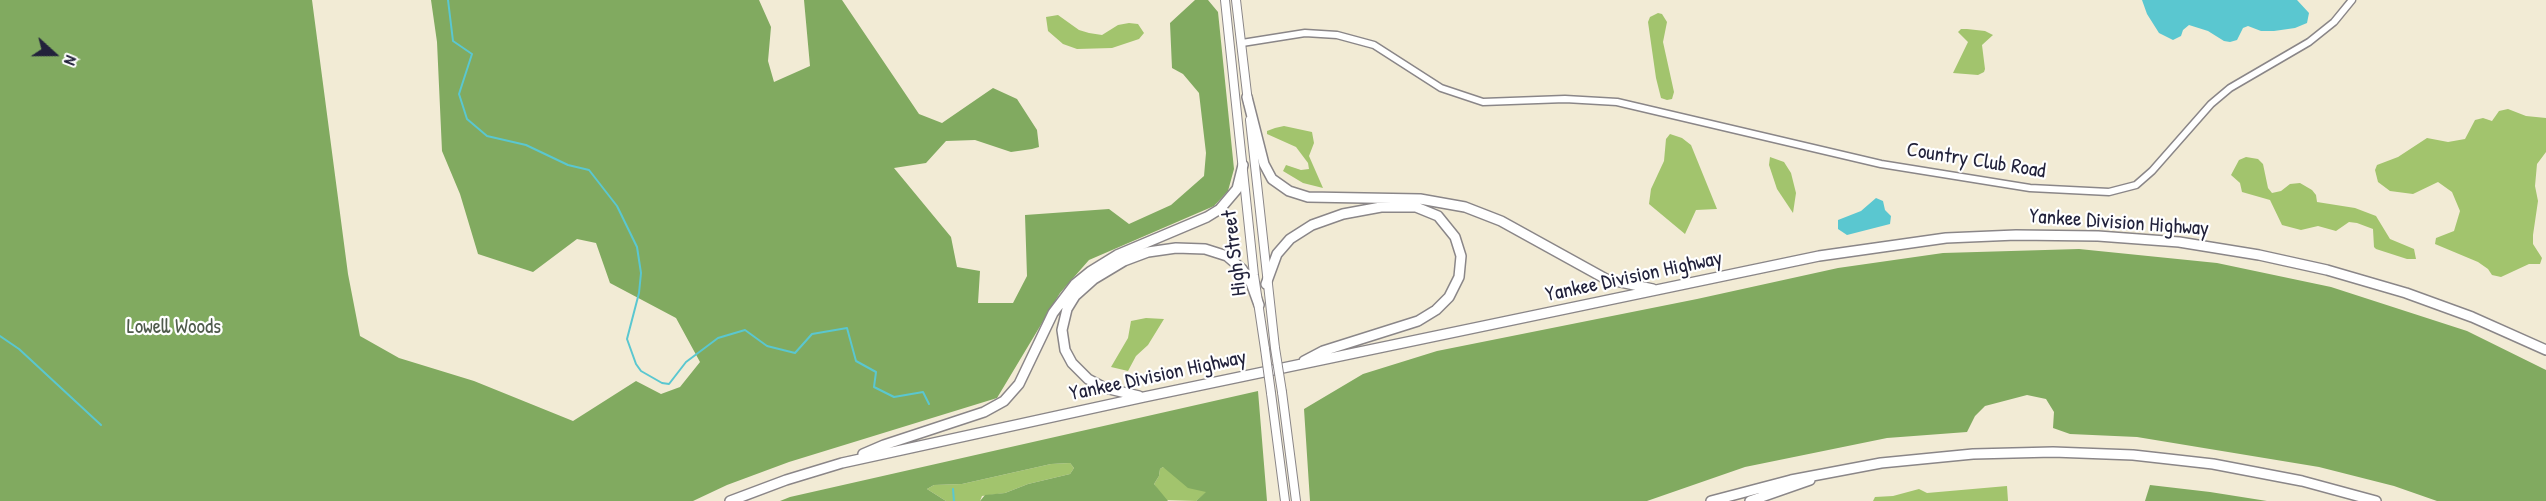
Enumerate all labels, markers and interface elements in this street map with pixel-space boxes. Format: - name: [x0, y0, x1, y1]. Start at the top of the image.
- north arrow: [24, 24, 84, 84]
- text: N: [59, 53, 83, 68]
- street label: Country Club Road: [1905, 138, 2047, 184]
- street label: Yankee Division Highway: [2028, 204, 2210, 242]
- street label: High Street: [1217, 209, 1253, 297]
- street label: Yankee Division Highway: [1543, 246, 1725, 308]
- park label: Lowell Woods: [127, 314, 221, 340]
- street label: Yankee Division Highway: [1067, 345, 1249, 407]

